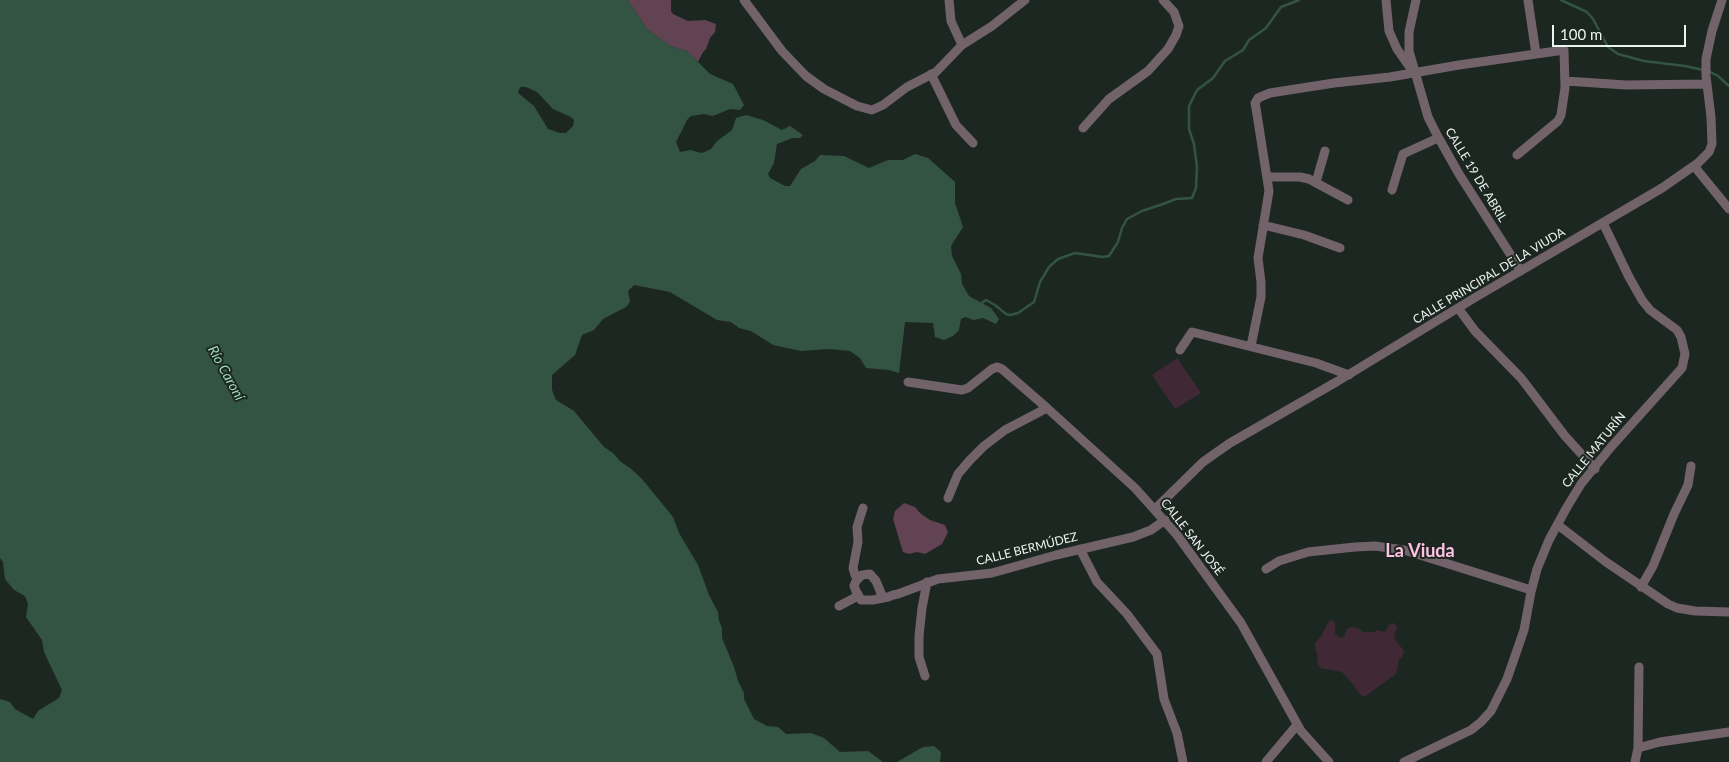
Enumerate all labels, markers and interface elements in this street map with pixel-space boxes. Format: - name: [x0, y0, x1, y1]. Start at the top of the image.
- scale bar: [1554, 15, 1688, 47]
- text: 100 m: [1560, 25, 1602, 43]
- street label: CALLE 19 DE ABRIL: [1442, 125, 1510, 225]
- street label: CALLE PRINCIPAL DE LA VIUDA: [1410, 225, 1568, 327]
- water label: Río Caroní: [204, 343, 248, 403]
- street label: CALLE MATURÍN: [1559, 409, 1629, 491]
- street label: CALLE SAN JOSÉ: [1158, 496, 1226, 578]
- street label: CALLE BERMÚDEZ: [975, 529, 1079, 569]
- district label: La Viuda: [1385, 540, 1455, 562]

